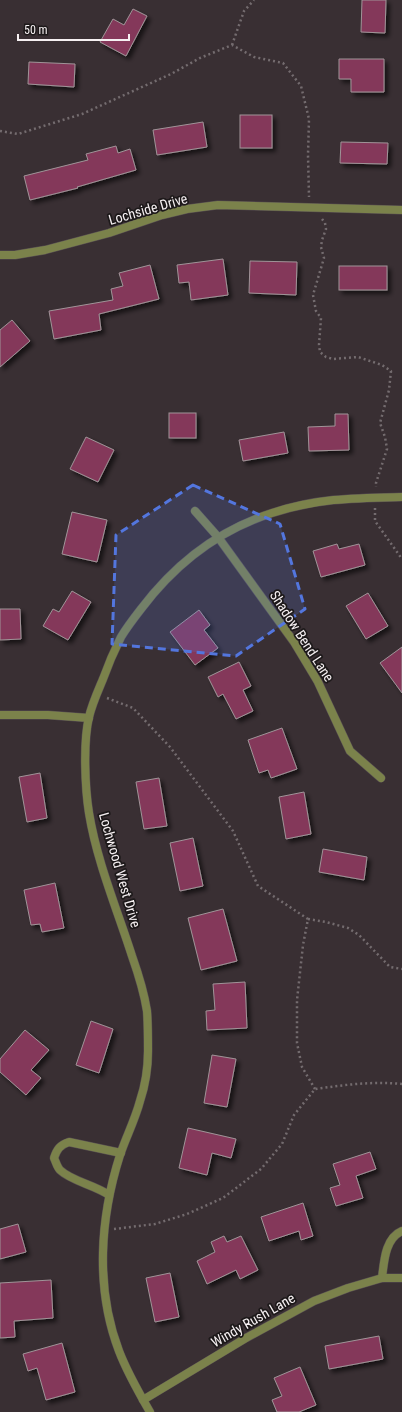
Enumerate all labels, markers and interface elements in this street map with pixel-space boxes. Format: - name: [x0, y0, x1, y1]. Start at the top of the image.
- scale bar: [18, 16, 129, 42]
- text: 50 m: [24, 23, 48, 37]
- street label: Lochside Drive: [107, 190, 190, 228]
- street label: Shadow Bend Lane: [267, 588, 338, 685]
- street label: Lochwood West Drive: [96, 811, 144, 930]
- street label: Windy Rush Lane: [208, 1289, 298, 1350]

